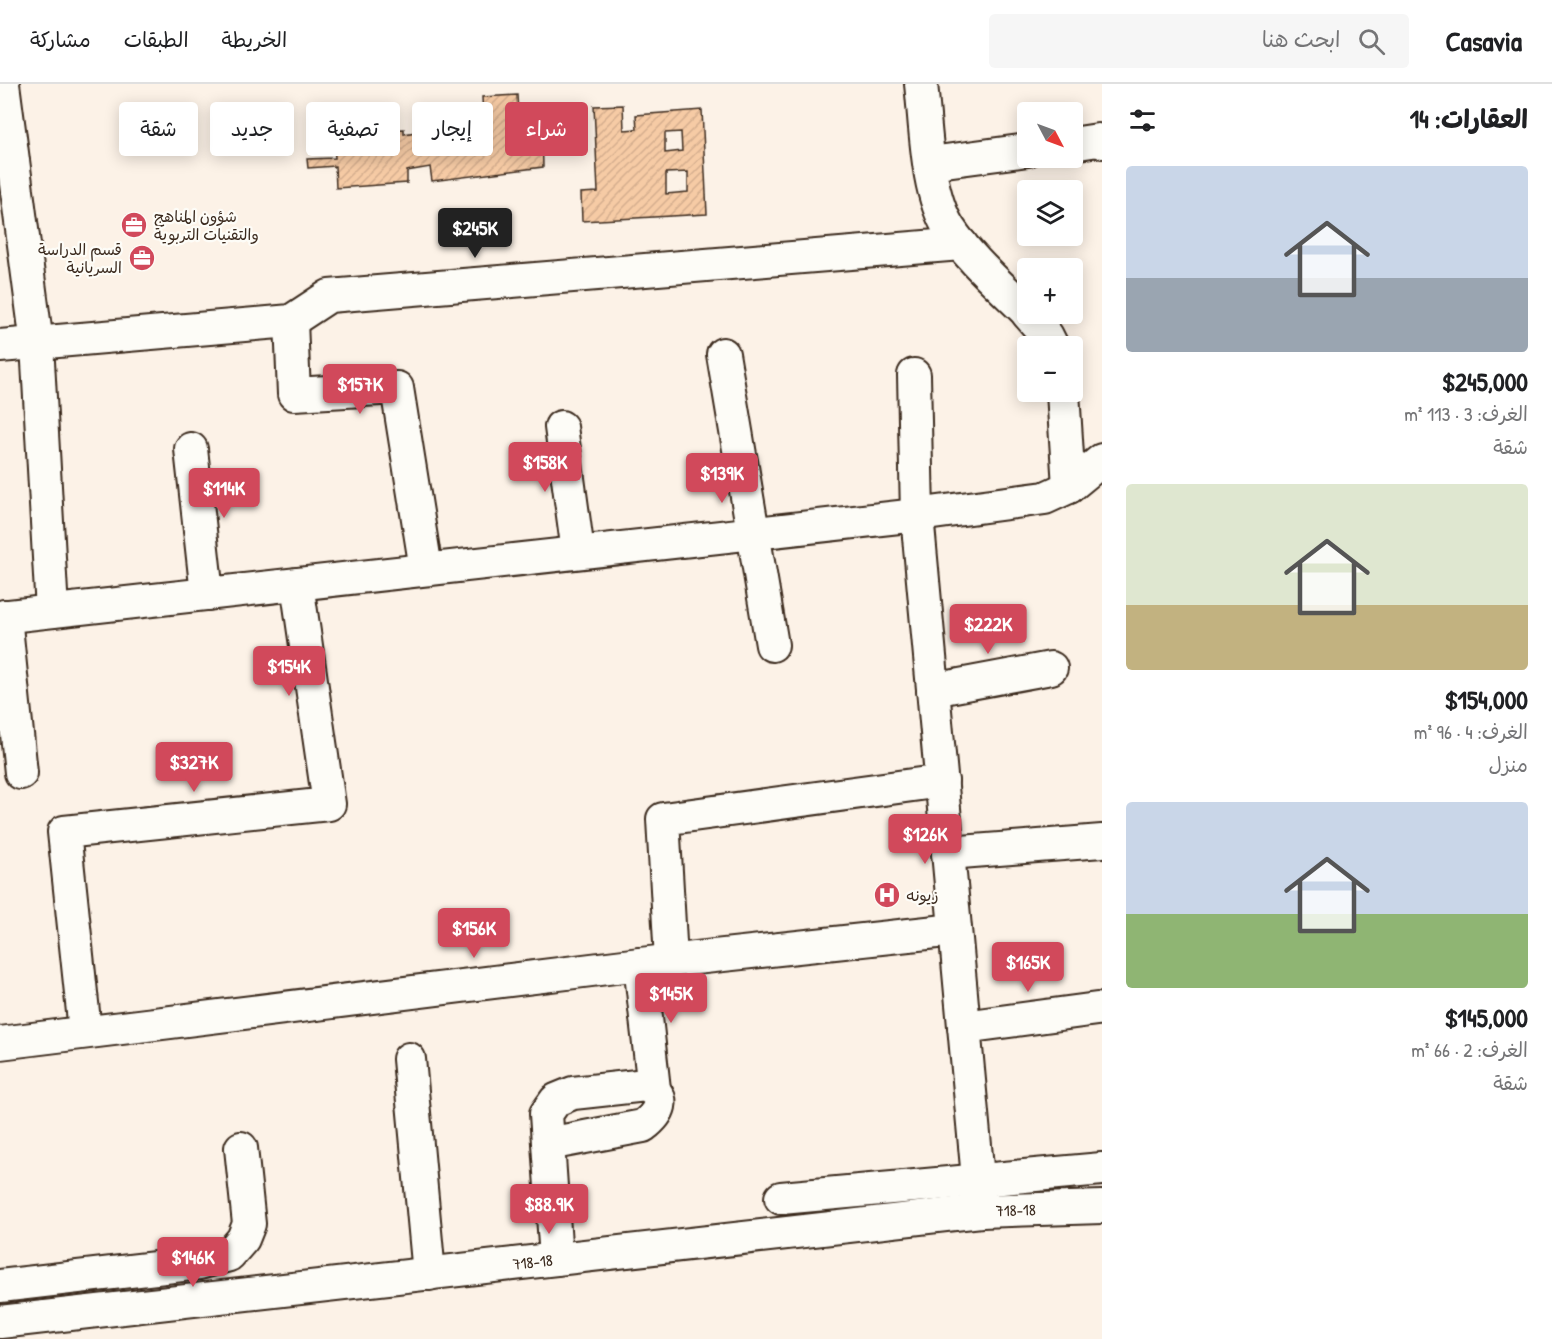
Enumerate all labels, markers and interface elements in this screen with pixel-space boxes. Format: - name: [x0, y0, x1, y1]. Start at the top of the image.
- search box: [989, 14, 1409, 68]
- text: Casavia: [1445, 22, 1522, 60]
- text: ابحث هنا: [1262, 24, 1340, 54]
- text: مشاركة: [30, 25, 91, 54]
- text: الطبقات: [124, 25, 189, 54]
- text: الخريطة: [222, 25, 287, 54]
- icon: search: [1355, 25, 1388, 58]
- text: العقارات: 14: [1410, 101, 1528, 136]
- chip: شقة: [119, 102, 198, 156]
- chip: جديد: [210, 102, 294, 156]
- chip: تصفية: [306, 102, 400, 156]
- chip: إيجار: [412, 102, 493, 156]
- chip: شراء: [505, 102, 588, 156]
- north arrow: [1017, 102, 1083, 168]
- map controls: [1017, 102, 1083, 402]
- icon: filters: [1126, 104, 1159, 137]
- button: layers: [1017, 180, 1083, 246]
- place label: شؤون المناهج والتقنيات التربوية: [154, 205, 259, 245]
- icon: home: [1273, 205, 1381, 313]
- pin: $245K: [433, 208, 517, 259]
- office icon: شؤون المناهج والتقنيات التربوية: [119, 210, 149, 240]
- text: $245K: [452, 214, 498, 241]
- place label: قسم الدراسة السريانية: [38, 238, 122, 278]
- office icon: قسم الدراسة السريانية: [127, 243, 157, 273]
- button: +: [1017, 258, 1083, 324]
- button: −: [1017, 336, 1083, 402]
- pin: $157K: [318, 364, 402, 415]
- text: $245,000: [1442, 364, 1528, 399]
- text: $157K: [337, 370, 383, 397]
- text: الغرف: 3 · 113 m²: [1404, 400, 1528, 427]
- text: شقة: [1493, 433, 1528, 460]
- pin: $158K: [503, 442, 587, 493]
- text: $158K: [523, 448, 567, 475]
- pin: $139K: [680, 453, 764, 504]
- text: $139K: [700, 459, 744, 486]
- pin: $114K: [182, 468, 266, 519]
- text: $114K: [203, 474, 245, 501]
- icon: home: [1273, 523, 1381, 631]
- pin: $222K: [946, 604, 1030, 655]
- text: $222K: [964, 610, 1012, 637]
- pin: $154K: [247, 646, 331, 697]
- text: $154K: [267, 652, 311, 679]
- text: $154,000: [1444, 682, 1528, 717]
- text: الغرف: 4 · 96 m²: [1414, 718, 1528, 745]
- pin: $327K: [152, 742, 236, 793]
- text: $327K: [170, 748, 218, 775]
- text: منزل: [1489, 751, 1528, 778]
- pin: $126K: [883, 814, 967, 865]
- text: $126K: [902, 820, 948, 847]
- icon: home: [1273, 841, 1381, 949]
- hospital icon: زيونه: [872, 880, 902, 910]
- place label: زيونه: [906, 884, 939, 906]
- pin: $156K: [432, 908, 516, 959]
- text: $156K: [452, 914, 496, 941]
- pin: $165K: [986, 942, 1070, 993]
- text: $165K: [1006, 948, 1050, 975]
- pin: $145K: [629, 973, 713, 1024]
- text: $145K: [649, 979, 693, 1006]
- text: $145,000: [1444, 1000, 1528, 1035]
- text: الغرف: 2 · 66 m²: [1411, 1036, 1528, 1063]
- text: شقة: [1493, 1069, 1528, 1096]
- pin: $88.9K: [500, 1184, 598, 1235]
- text: $88.9K: [524, 1190, 574, 1217]
- street label: 718-18: [995, 1198, 1036, 1222]
- pin: $146K: [151, 1237, 235, 1288]
- text: $146K: [171, 1243, 215, 1270]
- street label: 718-18: [512, 1249, 554, 1275]

